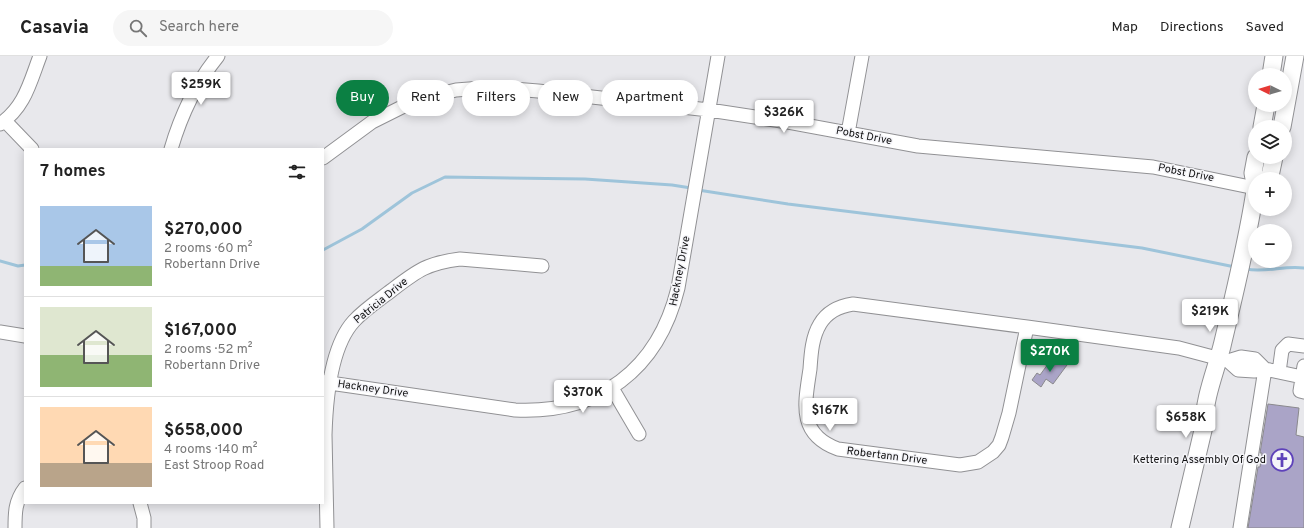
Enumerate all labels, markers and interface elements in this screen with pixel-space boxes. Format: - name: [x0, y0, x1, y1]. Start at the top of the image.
- search box: [113, 10, 393, 46]
- text: Casavia: [20, 16, 89, 40]
- icon: search: [127, 17, 149, 39]
- text: Search here: [159, 18, 239, 37]
- text: Map: [1112, 19, 1138, 36]
- text: Directions: [1160, 19, 1224, 36]
- text: Saved: [1246, 19, 1284, 36]
- north arrow: [1248, 68, 1292, 112]
- map controls: [1248, 68, 1292, 268]
- pin: $259K: [173, 72, 229, 106]
- text: $259K: [181, 77, 221, 93]
- chip: Buy: [336, 80, 389, 116]
- chip: Rent: [397, 80, 454, 116]
- chip: Filters: [462, 80, 530, 116]
- chip: New: [538, 80, 593, 116]
- chip: Apartment: [601, 80, 698, 116]
- pin: $326K: [756, 100, 812, 134]
- text: $326K: [764, 105, 804, 121]
- button: layers: [1248, 120, 1292, 164]
- street label: Pobst Drive: [835, 124, 893, 148]
- text: 7 homes: [40, 161, 106, 183]
- icon: filters: [286, 161, 308, 183]
- street label: Pobst Drive: [1157, 161, 1215, 185]
- button: +: [1248, 172, 1292, 216]
- text: $270,000: [164, 219, 243, 241]
- icon: home: [72, 222, 120, 270]
- button: −: [1248, 224, 1292, 268]
- street label: Hackney Drive: [666, 235, 694, 307]
- text: 2 rooms · 60 m²: [164, 241, 253, 257]
- text: Robertann Drive: [164, 257, 260, 273]
- street label: Patricia Drive: [351, 275, 411, 327]
- pin: $219K: [1182, 299, 1238, 333]
- text: $219K: [1191, 304, 1229, 320]
- text: $167,000: [164, 320, 237, 342]
- icon: home: [72, 323, 120, 371]
- pin: $270K: [1022, 339, 1078, 373]
- text: 2 rooms · 52 m²: [164, 342, 252, 358]
- text: $270K: [1030, 344, 1070, 360]
- text: Robertann Drive: [164, 358, 260, 374]
- street label: Hackney Drive: [337, 377, 409, 401]
- pin: $370K: [555, 380, 611, 414]
- text: $370K: [563, 385, 603, 401]
- pin: $167K: [802, 398, 858, 432]
- text: $167K: [811, 403, 849, 419]
- pin: $658K: [1158, 405, 1214, 439]
- text: $658K: [1165, 410, 1207, 426]
- text: $658,000: [164, 420, 243, 442]
- icon: home: [72, 423, 120, 471]
- text: 4 rooms · 140 m²: [164, 442, 258, 458]
- street label: Robertann Drive: [846, 444, 928, 468]
- church icon: Kettering Assembly Of God: [1269, 447, 1295, 473]
- place label: Kettering Assembly Of God: [1133, 453, 1266, 467]
- text: East Stroop Road: [164, 458, 264, 474]

